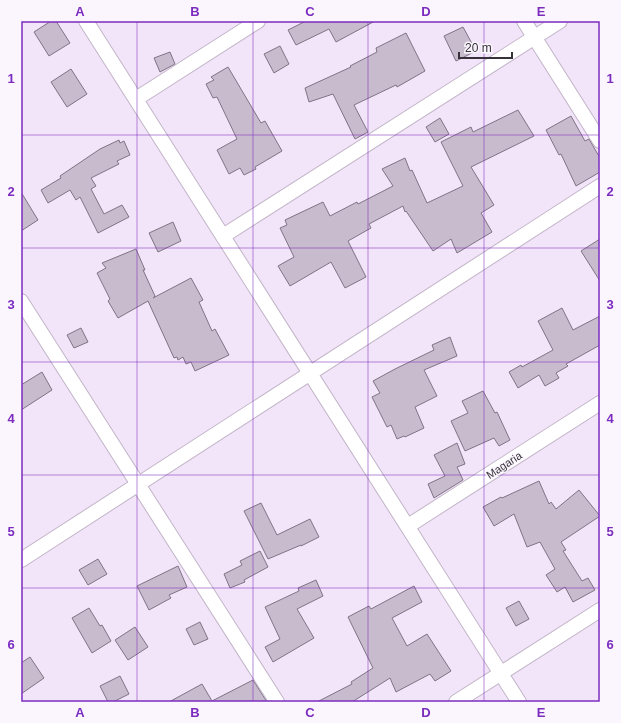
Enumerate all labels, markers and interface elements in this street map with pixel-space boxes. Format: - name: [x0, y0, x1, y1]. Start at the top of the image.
- text: A: [75, 4, 85, 19]
- text: B: [190, 4, 200, 19]
- text: C: [305, 4, 315, 19]
- text: D: [421, 4, 431, 19]
- text: E: [537, 4, 546, 19]
- scale bar: [459, 34, 512, 60]
- text: 20 m: [465, 41, 492, 55]
- text: 1: [7, 71, 15, 86]
- text: 1: [606, 71, 614, 86]
- text: 2: [7, 184, 15, 199]
- text: 2: [606, 184, 614, 199]
- text: 3: [7, 297, 15, 312]
- text: 3: [606, 297, 614, 312]
- text: 4: [7, 411, 15, 426]
- text: 4: [606, 411, 614, 426]
- street label: Magaria: [484, 449, 525, 481]
- text: 5: [7, 524, 15, 539]
- text: 5: [606, 524, 614, 539]
- text: 6: [7, 637, 15, 652]
- text: 6: [606, 637, 614, 652]
- text: A: [75, 705, 85, 720]
- text: B: [190, 705, 200, 720]
- text: C: [305, 705, 315, 720]
- text: D: [421, 705, 431, 720]
- text: E: [537, 705, 546, 720]

